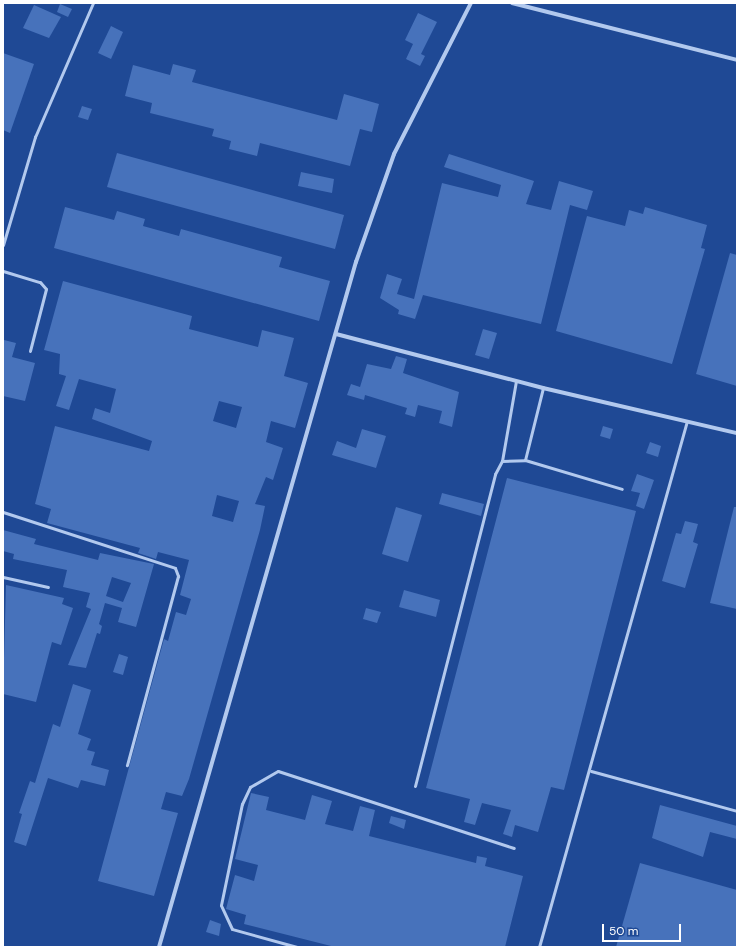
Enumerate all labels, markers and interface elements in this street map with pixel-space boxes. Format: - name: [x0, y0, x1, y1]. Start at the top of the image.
- scale bar: [604, 916, 683, 942]
- text: 50 m: [609, 923, 638, 939]

